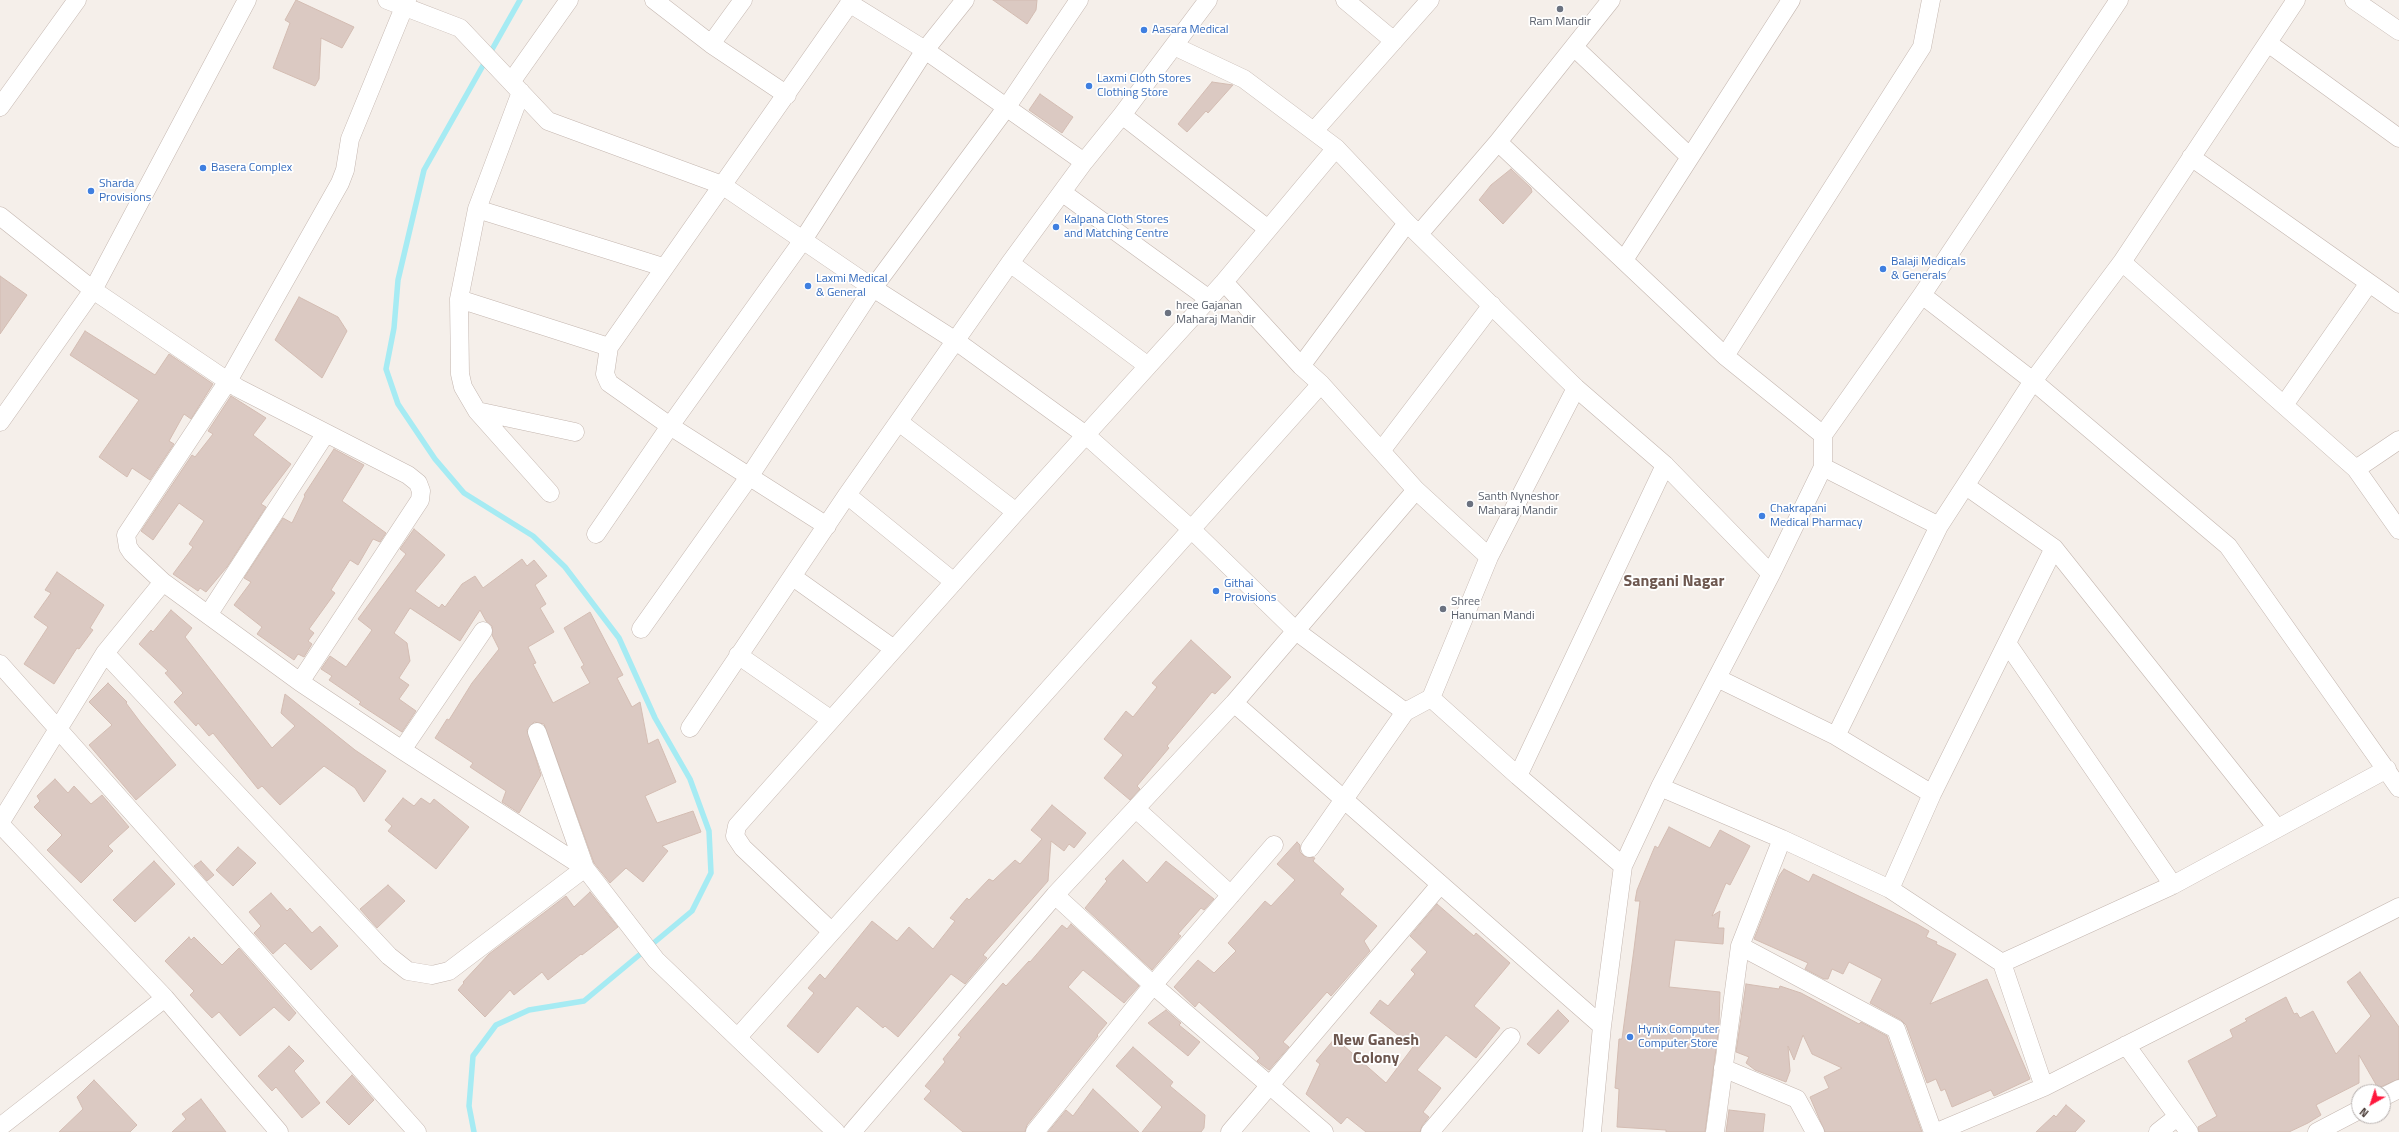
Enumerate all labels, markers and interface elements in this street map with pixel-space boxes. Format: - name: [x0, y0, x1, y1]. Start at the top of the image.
- marker: Ram Mandir: [1555, 4, 1565, 14]
- place label: Ram Mandir: [1529, 15, 1591, 29]
- place label: Aasara Medical: [1152, 23, 1229, 37]
- marker: Aasara Medical: [1139, 25, 1149, 35]
- place label: Laxmi Cloth Stores Clothing Store: [1097, 72, 1191, 100]
- marker: Laxmi Cloth Stores Clothing Store: [1084, 81, 1094, 91]
- place label: Basera Complex: [211, 161, 292, 175]
- marker: Basera Complex: [198, 163, 208, 173]
- place label: Sharda Provisions: [99, 177, 151, 205]
- marker: Sharda Provisions: [86, 186, 96, 196]
- place label: Kalpana Cloth Stores and Matching Centre: [1064, 213, 1169, 241]
- marker: Kalpana Cloth Stores and Matching Centre: [1051, 222, 1061, 232]
- place label: Balaji Medicals & Generals: [1891, 255, 1966, 283]
- marker: Balaji Medicals & Generals: [1878, 264, 1888, 274]
- place label: Laxmi Medical & General: [816, 272, 888, 300]
- marker: Laxmi Medical & General: [803, 281, 813, 291]
- place label: hree Gajanan Maharaj Mandir: [1176, 299, 1256, 327]
- marker: hree Gajanan Maharaj Mandir: [1163, 308, 1173, 318]
- place label: Santh Nyneshor Maharaj Mandir: [1478, 490, 1559, 518]
- marker: Santh Nyneshor Maharaj Mandir: [1465, 499, 1475, 509]
- place label: Chakrapani Medical Pharmacy: [1770, 502, 1863, 530]
- marker: Chakrapani Medical Pharmacy: [1757, 511, 1767, 521]
- district label: Sangani Nagar: [1624, 572, 1724, 592]
- place label: Githai Provisions: [1224, 577, 1276, 605]
- marker: Githai Provisions: [1211, 586, 1221, 596]
- place label: Shree Hanuman Mandi: [1451, 595, 1535, 623]
- marker: Shree Hanuman Mandi: [1438, 604, 1448, 614]
- place label: Hynix Computer Computer Store: [1638, 1023, 1719, 1051]
- district label: New Ganesh Colony: [1333, 1031, 1419, 1069]
- marker: Hynix Computer Computer Store: [1625, 1032, 1635, 1042]
- north arrow: [2351, 1084, 2391, 1124]
- text: N: [2356, 1104, 2372, 1121]

